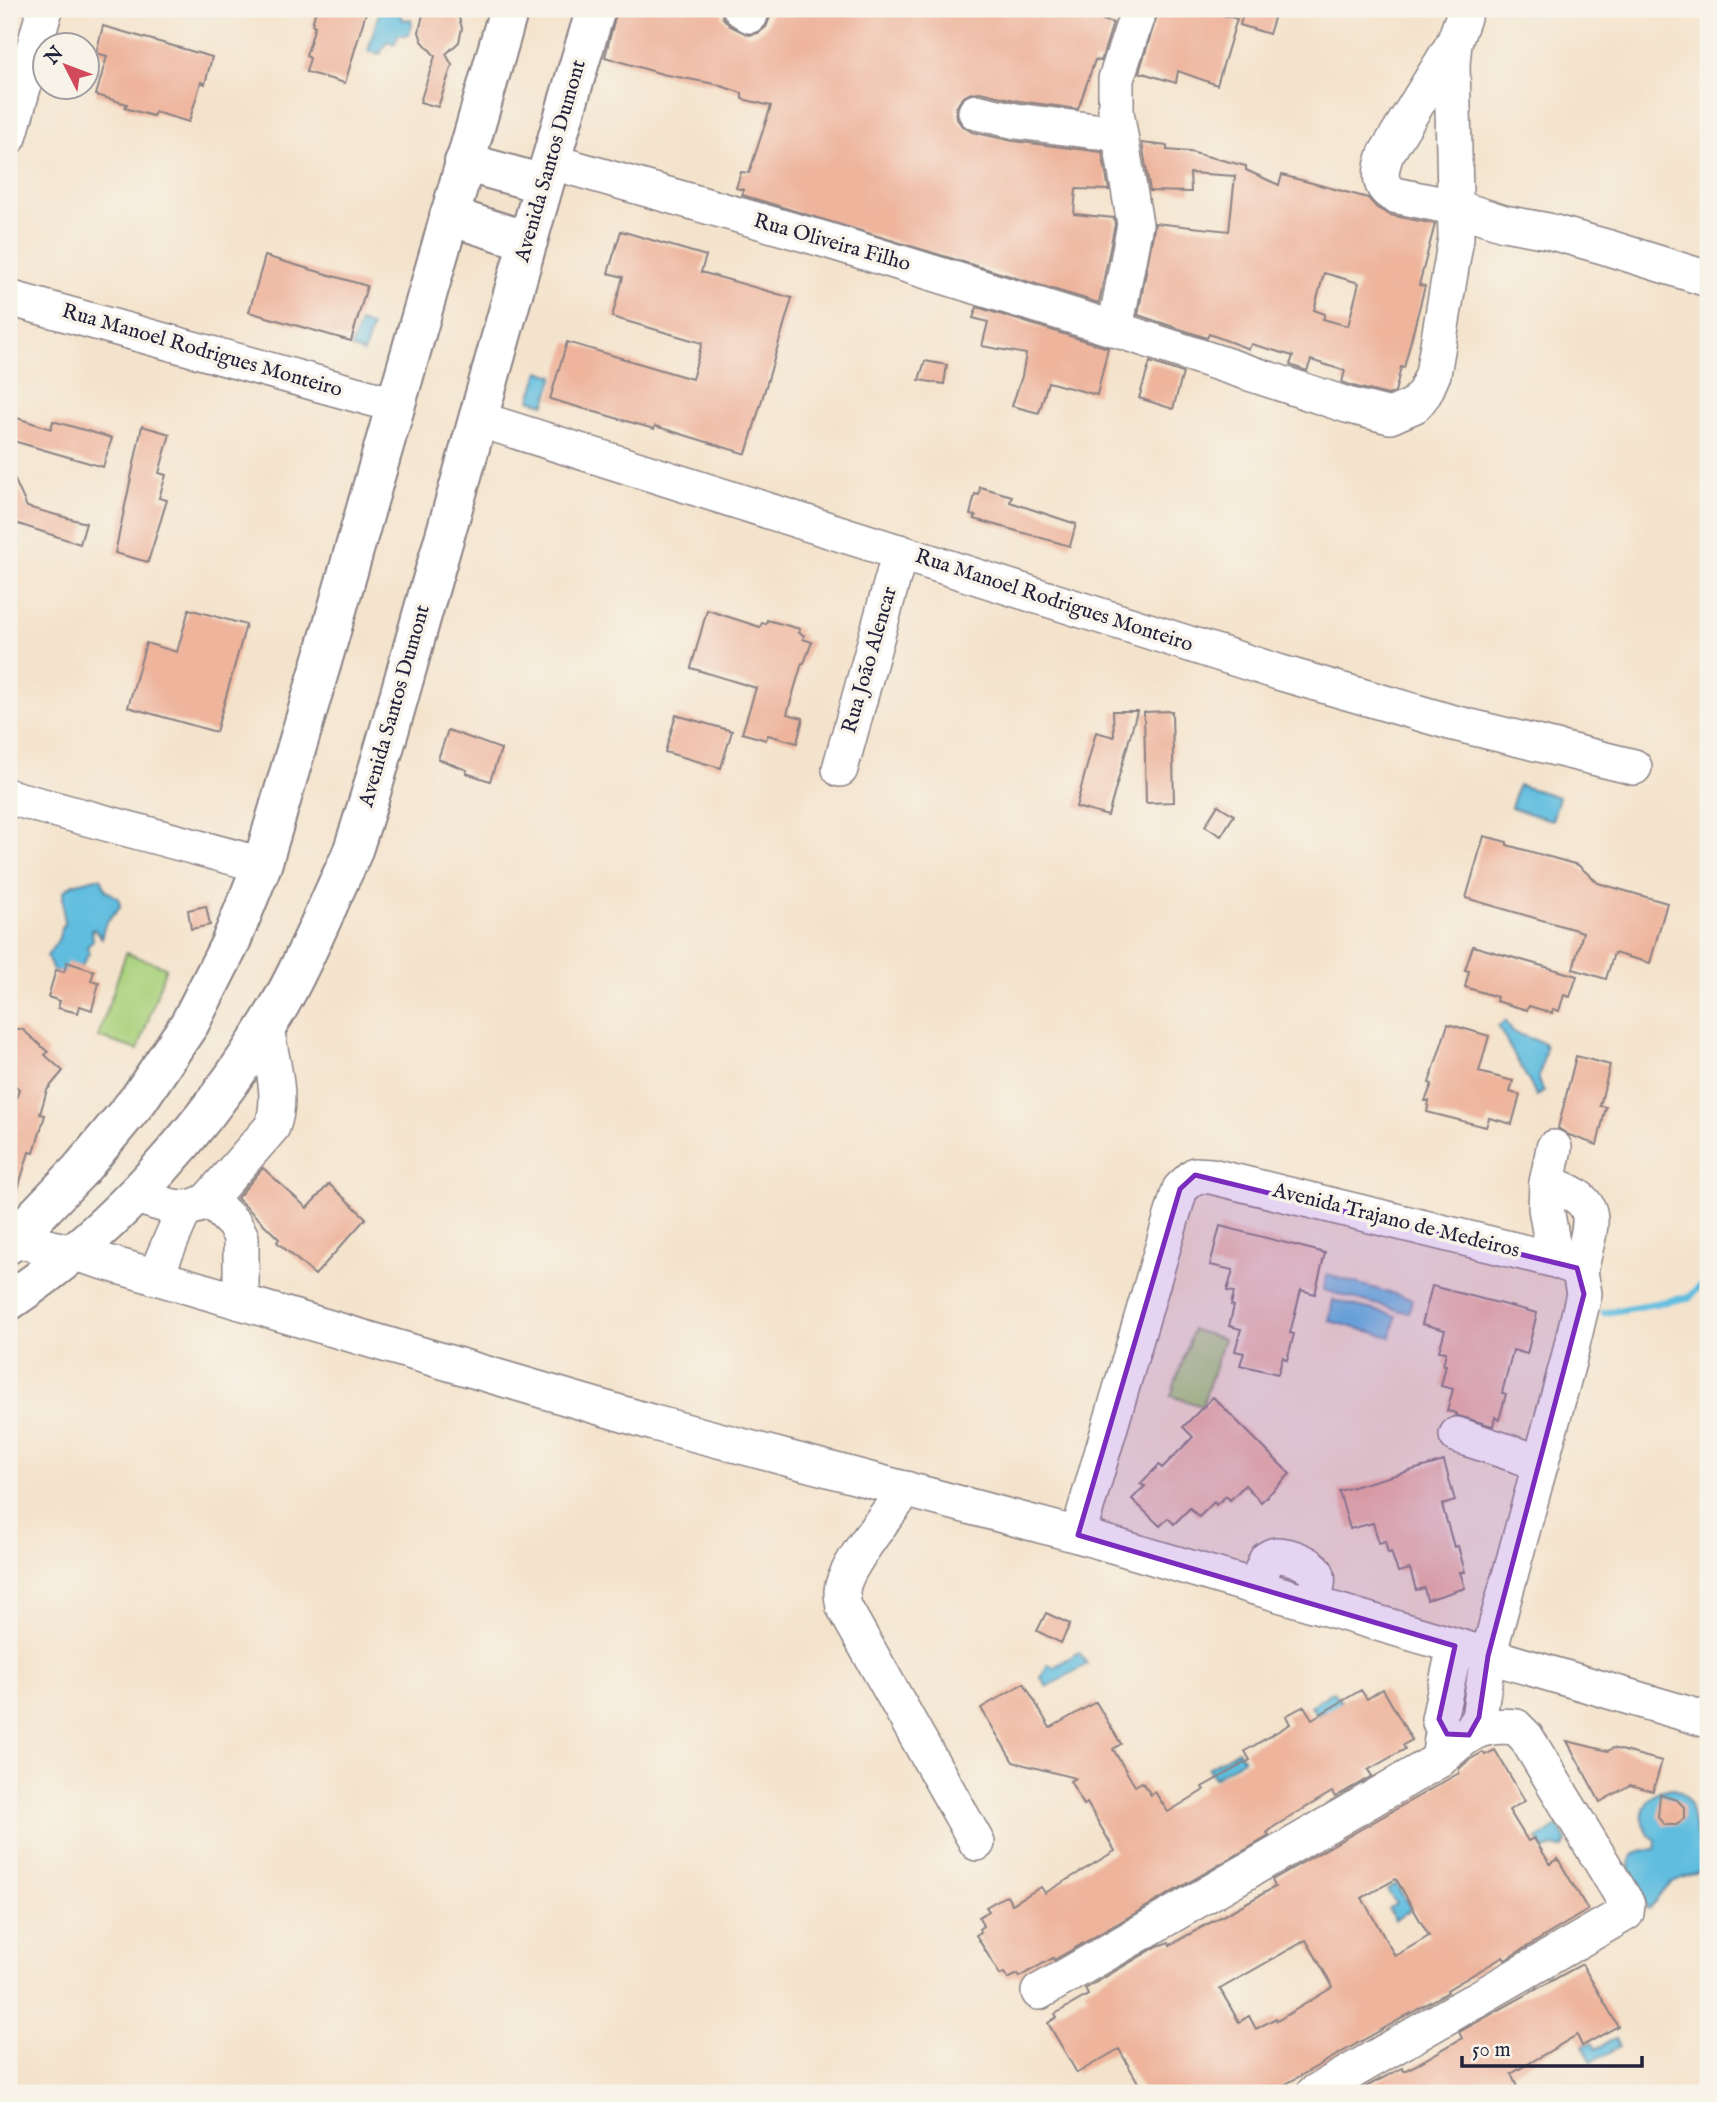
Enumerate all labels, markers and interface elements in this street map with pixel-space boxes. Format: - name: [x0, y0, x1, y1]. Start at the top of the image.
- north arrow: [32, 32, 102, 102]
- text: N: [40, 41, 70, 71]
- street label: Avenida Santos Dumont: [509, 57, 593, 266]
- street label: Rua Oliveira Filho: [750, 208, 914, 278]
- street label: Rua Manoel Rodrigues Monteiro: [59, 298, 345, 404]
- street label: Rua Manoel Rodrigues Monteiro: [912, 543, 1196, 659]
- street label: Rua João Alencar: [836, 583, 904, 736]
- street label: Avenida Santos Dumont: [353, 602, 437, 811]
- street label: Avenida Trajano de Medeiros: [1269, 1177, 1522, 1265]
- scale bar: [1462, 2025, 1642, 2069]
- text: 50 m: [1472, 2037, 1511, 2064]

